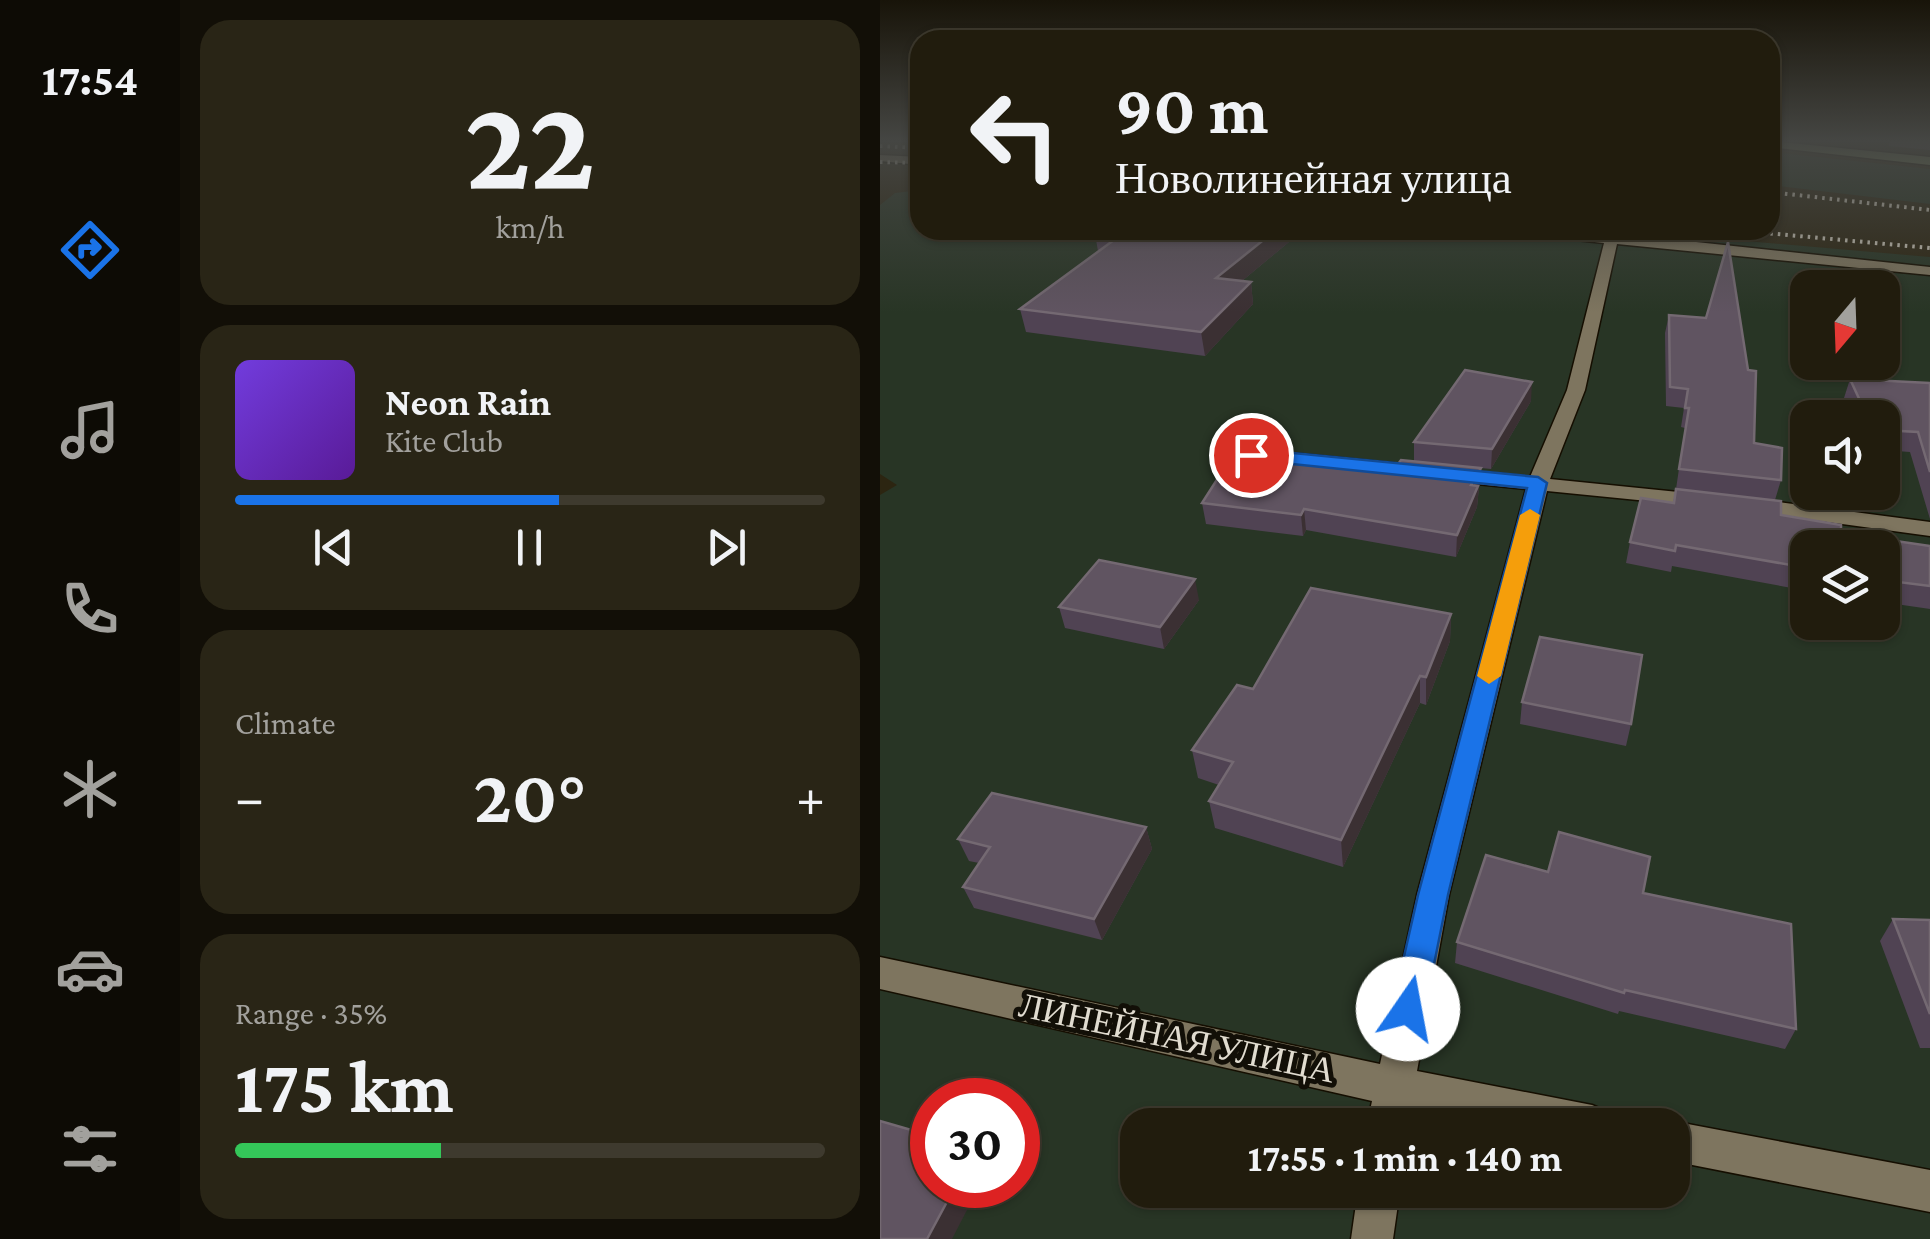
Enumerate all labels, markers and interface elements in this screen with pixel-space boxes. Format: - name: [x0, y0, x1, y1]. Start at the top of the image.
- text: 17:54: [42, 55, 138, 105]
- icon: left: [950, 70, 1080, 200]
- text: 90 m: [1115, 70, 1268, 148]
- text: 22: [465, 71, 595, 216]
- text: Новолинейная улица: [1115, 153, 1512, 203]
- text: km/h: [496, 209, 565, 245]
- icon: directions: [55, 215, 125, 285]
- north arrow: [1790, 270, 1900, 380]
- map controls: [1790, 270, 1900, 640]
- text: Neon Rain: [385, 381, 551, 423]
- icon: music: [55, 395, 125, 465]
- button: sound: [1790, 400, 1900, 510]
- pin: [1209, 413, 1294, 498]
- text: Kite Club: [385, 423, 503, 459]
- icon: arrive: [1224, 428, 1279, 483]
- icon: previous: [306, 520, 361, 575]
- icon: pause: [502, 520, 557, 575]
- icon: next: [699, 520, 754, 575]
- button: layers: [1790, 530, 1900, 640]
- icon: phone: [55, 574, 125, 644]
- text: Climate: [235, 705, 336, 741]
- icon: climate: [55, 754, 125, 824]
- text: 20°: [473, 755, 587, 838]
- text: −: [235, 767, 264, 828]
- text: +: [796, 767, 825, 828]
- icon: car: [55, 934, 125, 1004]
- position arrow: [1356, 957, 1460, 1061]
- street label: ЛИНЕЙНАЯ УЛИЦА: [1016, 985, 1339, 1091]
- text: Range · 35%: [235, 995, 387, 1031]
- text: 175 km: [235, 1045, 454, 1128]
- speed limit sign: 30: [910, 1078, 1040, 1208]
- icon: filters: [55, 1114, 125, 1184]
- text: 17:55 · 1 min · 140 m: [1248, 1137, 1562, 1179]

